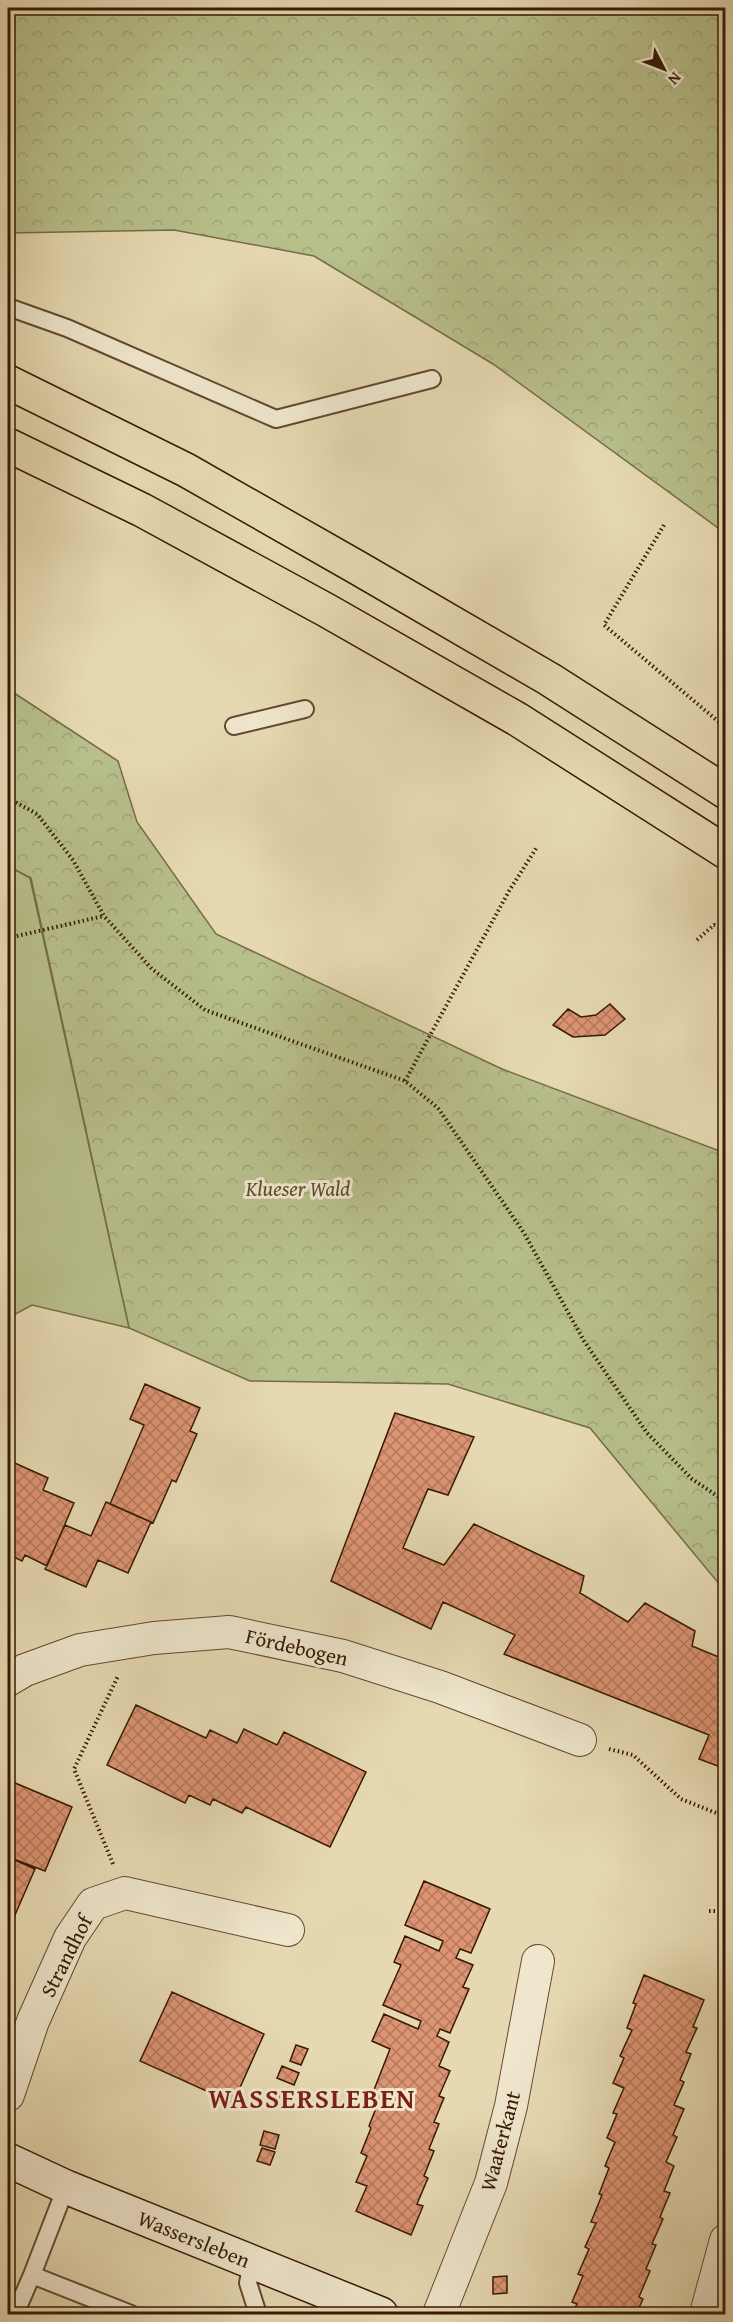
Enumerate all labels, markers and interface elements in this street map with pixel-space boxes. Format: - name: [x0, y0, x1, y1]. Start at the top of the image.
- north arrow: [634, 39, 694, 99]
- text: N: [662, 67, 688, 91]
- park label: Klueser Wald: [245, 1173, 350, 1204]
- street label: Fördebogen: [243, 1620, 351, 1674]
- street label: Strandhof: [32, 1908, 101, 2002]
- district label: WASSERSLEBEN: [208, 2078, 416, 2118]
- street label: Waaterkant: [472, 2087, 528, 2195]
- street label: Wassersleben: [133, 2202, 255, 2276]

